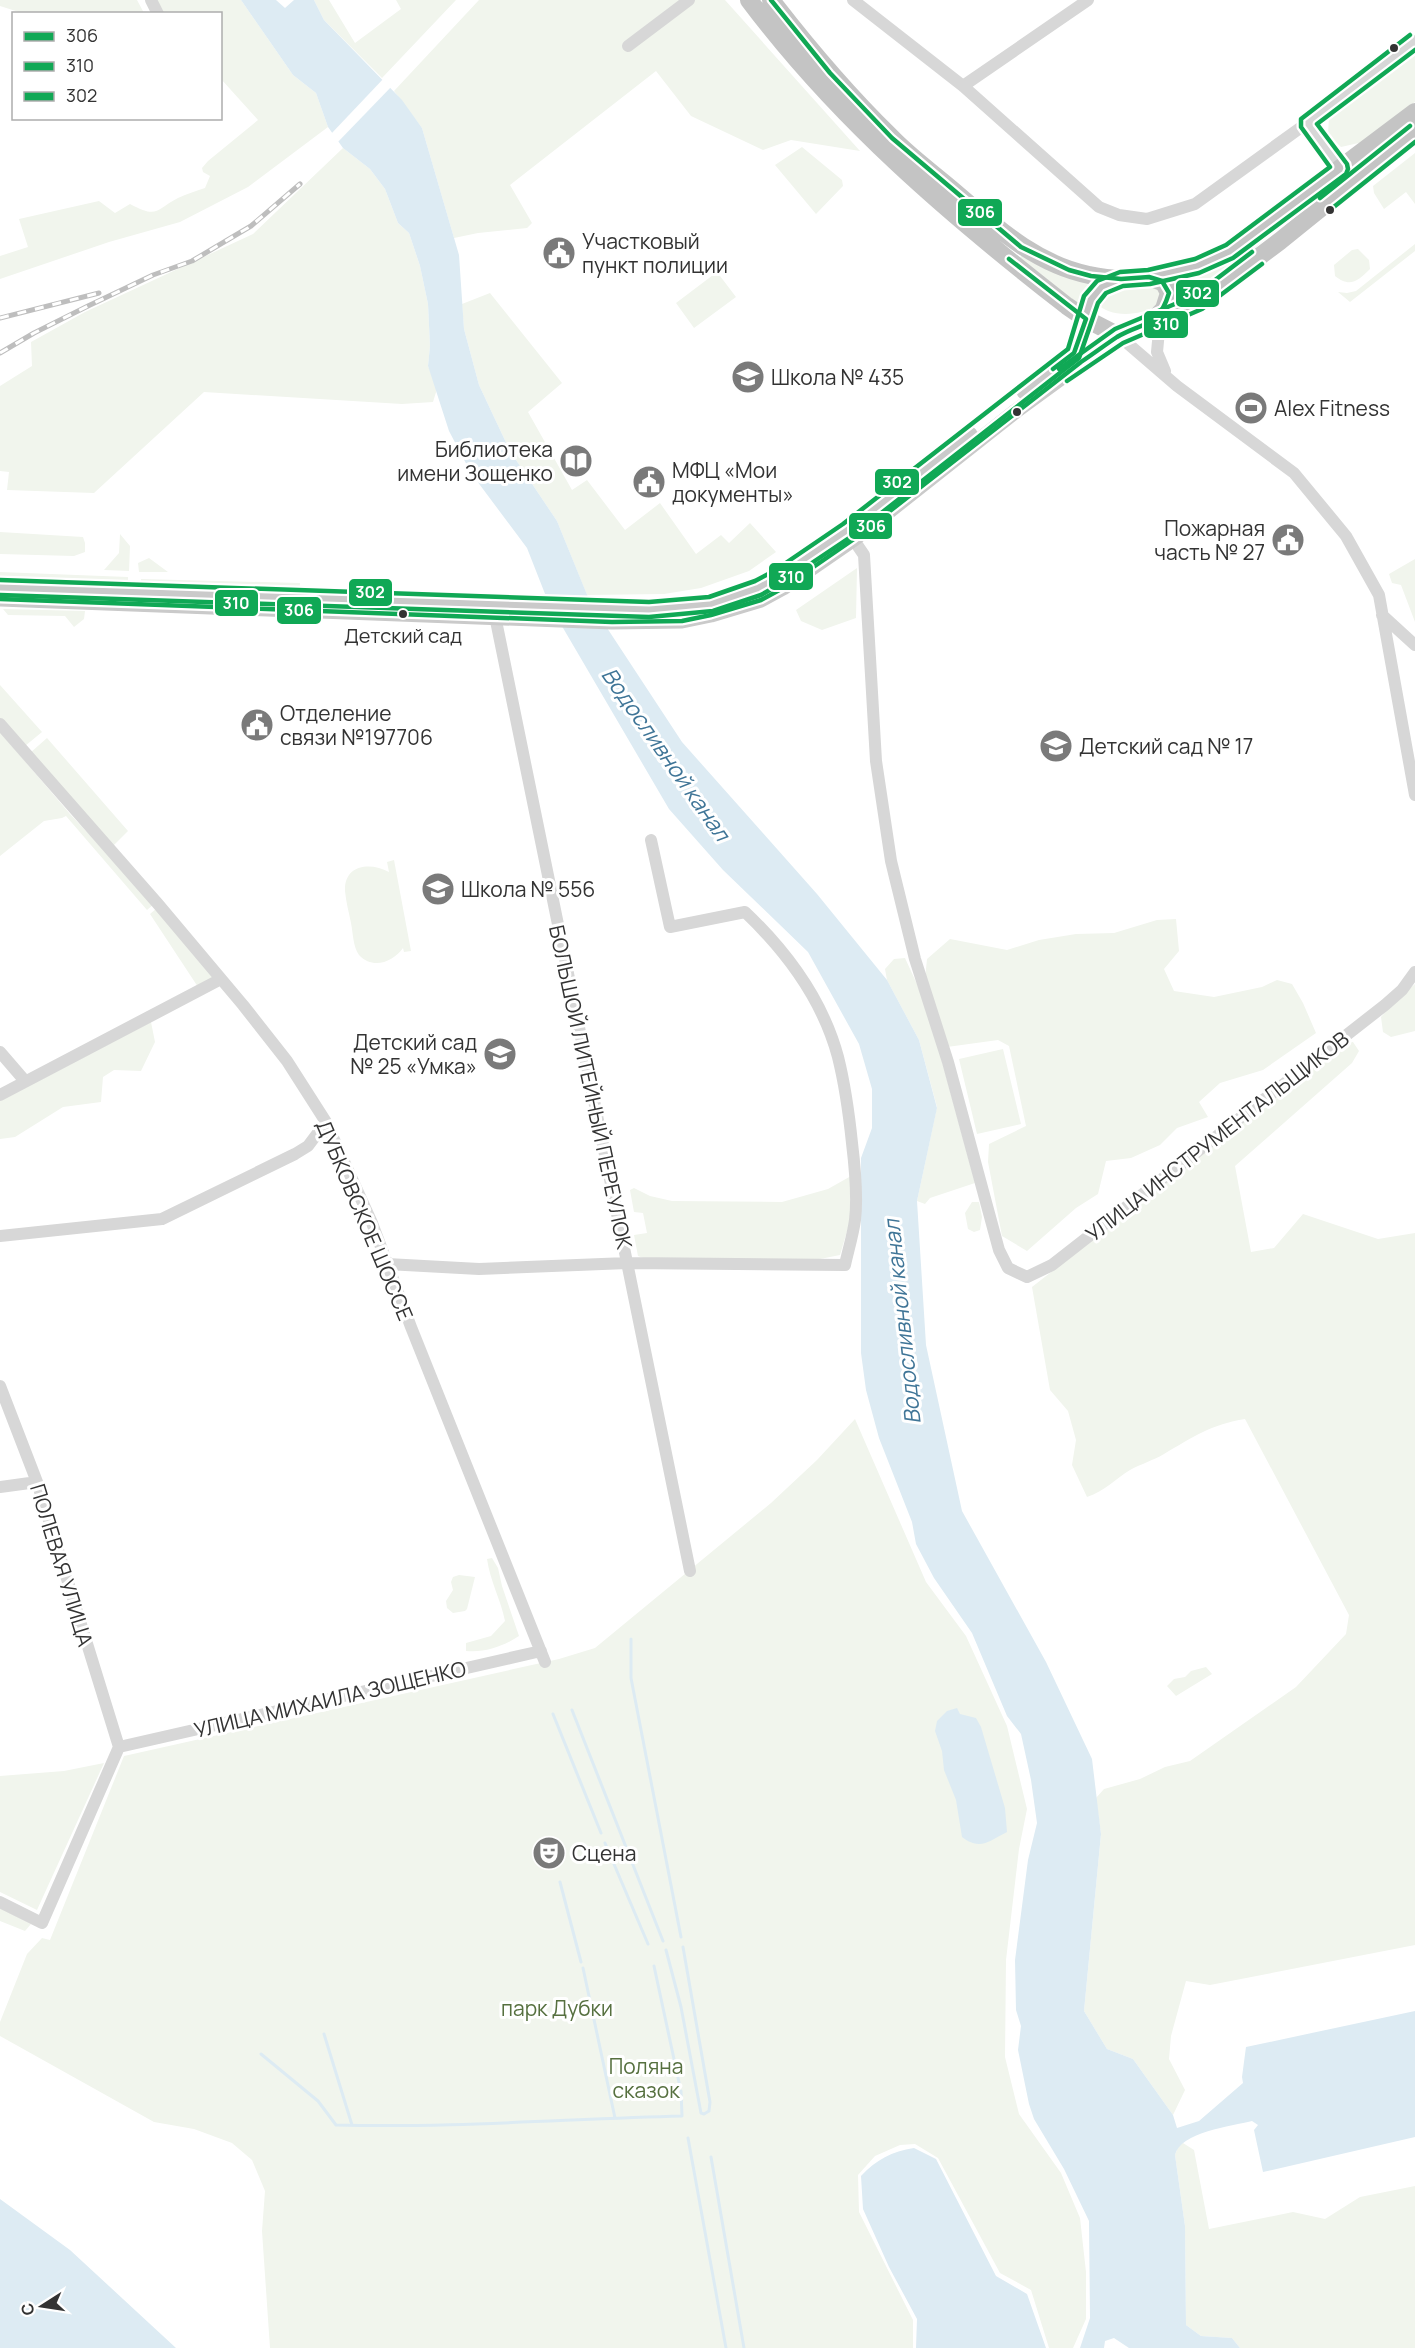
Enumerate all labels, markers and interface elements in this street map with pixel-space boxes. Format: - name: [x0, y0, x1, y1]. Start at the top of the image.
- legend: [12, 12, 222, 120]
- text: 306: [66, 23, 98, 47]
- unlabelled marker: [1388, 42, 1400, 54]
- text: 310: [66, 53, 94, 77]
- text: 302: [66, 83, 97, 107]
- line badge: 306: [957, 198, 1003, 227]
- text: 306: [965, 201, 995, 223]
- unlabelled marker: [1324, 204, 1336, 216]
- place label: Участковый пункт полиции: [582, 227, 728, 279]
- public building icon: Участковый пункт полиции: [541, 235, 577, 271]
- line badge: 302: [1175, 279, 1220, 308]
- text: 302: [1182, 282, 1212, 304]
- line badge: 310: [1143, 310, 1189, 339]
- text: 310: [1153, 313, 1179, 335]
- school or university icon: Школа № 435: [730, 359, 766, 395]
- place label: Школа № 435: [771, 363, 904, 391]
- sports icon: Alex Fitness: [1233, 390, 1269, 426]
- place label: Alex Fitness: [1274, 394, 1390, 422]
- unlabelled marker: [1011, 406, 1023, 418]
- place label: Библиотека имени Зощенко: [397, 435, 553, 487]
- library icon: Библиотека имени Зощенко: [558, 443, 594, 479]
- place label: МФЦ «Мои документы»: [672, 456, 794, 508]
- public building icon: МФЦ «Мои документы»: [631, 464, 667, 500]
- line badge: 302: [874, 468, 920, 496]
- text: 302: [882, 471, 912, 493]
- line badge: 306: [848, 512, 893, 540]
- place label: Пожарная часть № 27: [1155, 514, 1265, 566]
- text: 306: [856, 515, 886, 537]
- public building icon: Пожарная часть № 27: [1270, 522, 1306, 558]
- line badge: 310: [768, 562, 814, 591]
- text: 310: [778, 566, 804, 588]
- line badge: 302: [348, 578, 393, 607]
- text: 302: [355, 581, 385, 603]
- line badge: 310: [214, 589, 259, 617]
- text: 310: [223, 592, 249, 614]
- line badge: 306: [276, 596, 322, 625]
- text: 306: [284, 599, 314, 621]
- marker: Детский сад: [397, 608, 409, 620]
- place label: Детский сад: [344, 622, 462, 649]
- water label: Водосливной канал: [595, 661, 739, 849]
- place label: Отделение связи №197706: [280, 699, 433, 751]
- public building icon: Отделение связи №197706: [239, 707, 275, 743]
- school or university icon: Детский сад № 17: [1038, 728, 1074, 764]
- place label: Детский сад № 17: [1079, 732, 1253, 760]
- school or university icon: Школа № 556: [420, 871, 456, 907]
- place label: Школа № 556: [461, 875, 595, 903]
- street label: БОЛЬШОЙ ЛИТЕЙНЫЙ ПЕРЕУЛОК: [543, 923, 639, 1252]
- street label: УЛИЦА ИНСТРУМЕНТАЛЬЩИКОВ: [1080, 1024, 1354, 1248]
- place label: Детский сад № 25 «Умка»: [350, 1028, 477, 1080]
- school or university icon: Детский сад № 25 «Умка»: [482, 1036, 518, 1072]
- street label: ДУБКОВСКОЕ ШОССЕ: [310, 1115, 420, 1325]
- water label: Водосливной канал: [876, 1216, 928, 1426]
- street label: ПОЛЕВАЯ УЛИЦА: [24, 1480, 100, 1650]
- street label: УЛИЦА МИХАИЛА ЗОЩЕНКО: [191, 1654, 469, 1744]
- theatre icon: Сцена: [531, 1835, 567, 1871]
- place label: Сцена: [572, 1839, 636, 1867]
- park label: парк Дубки: [501, 1994, 613, 2022]
- park label: Поляна сказок: [609, 2052, 683, 2104]
- north arrow: [12, 2276, 72, 2336]
- text: С: [15, 2301, 39, 2317]

